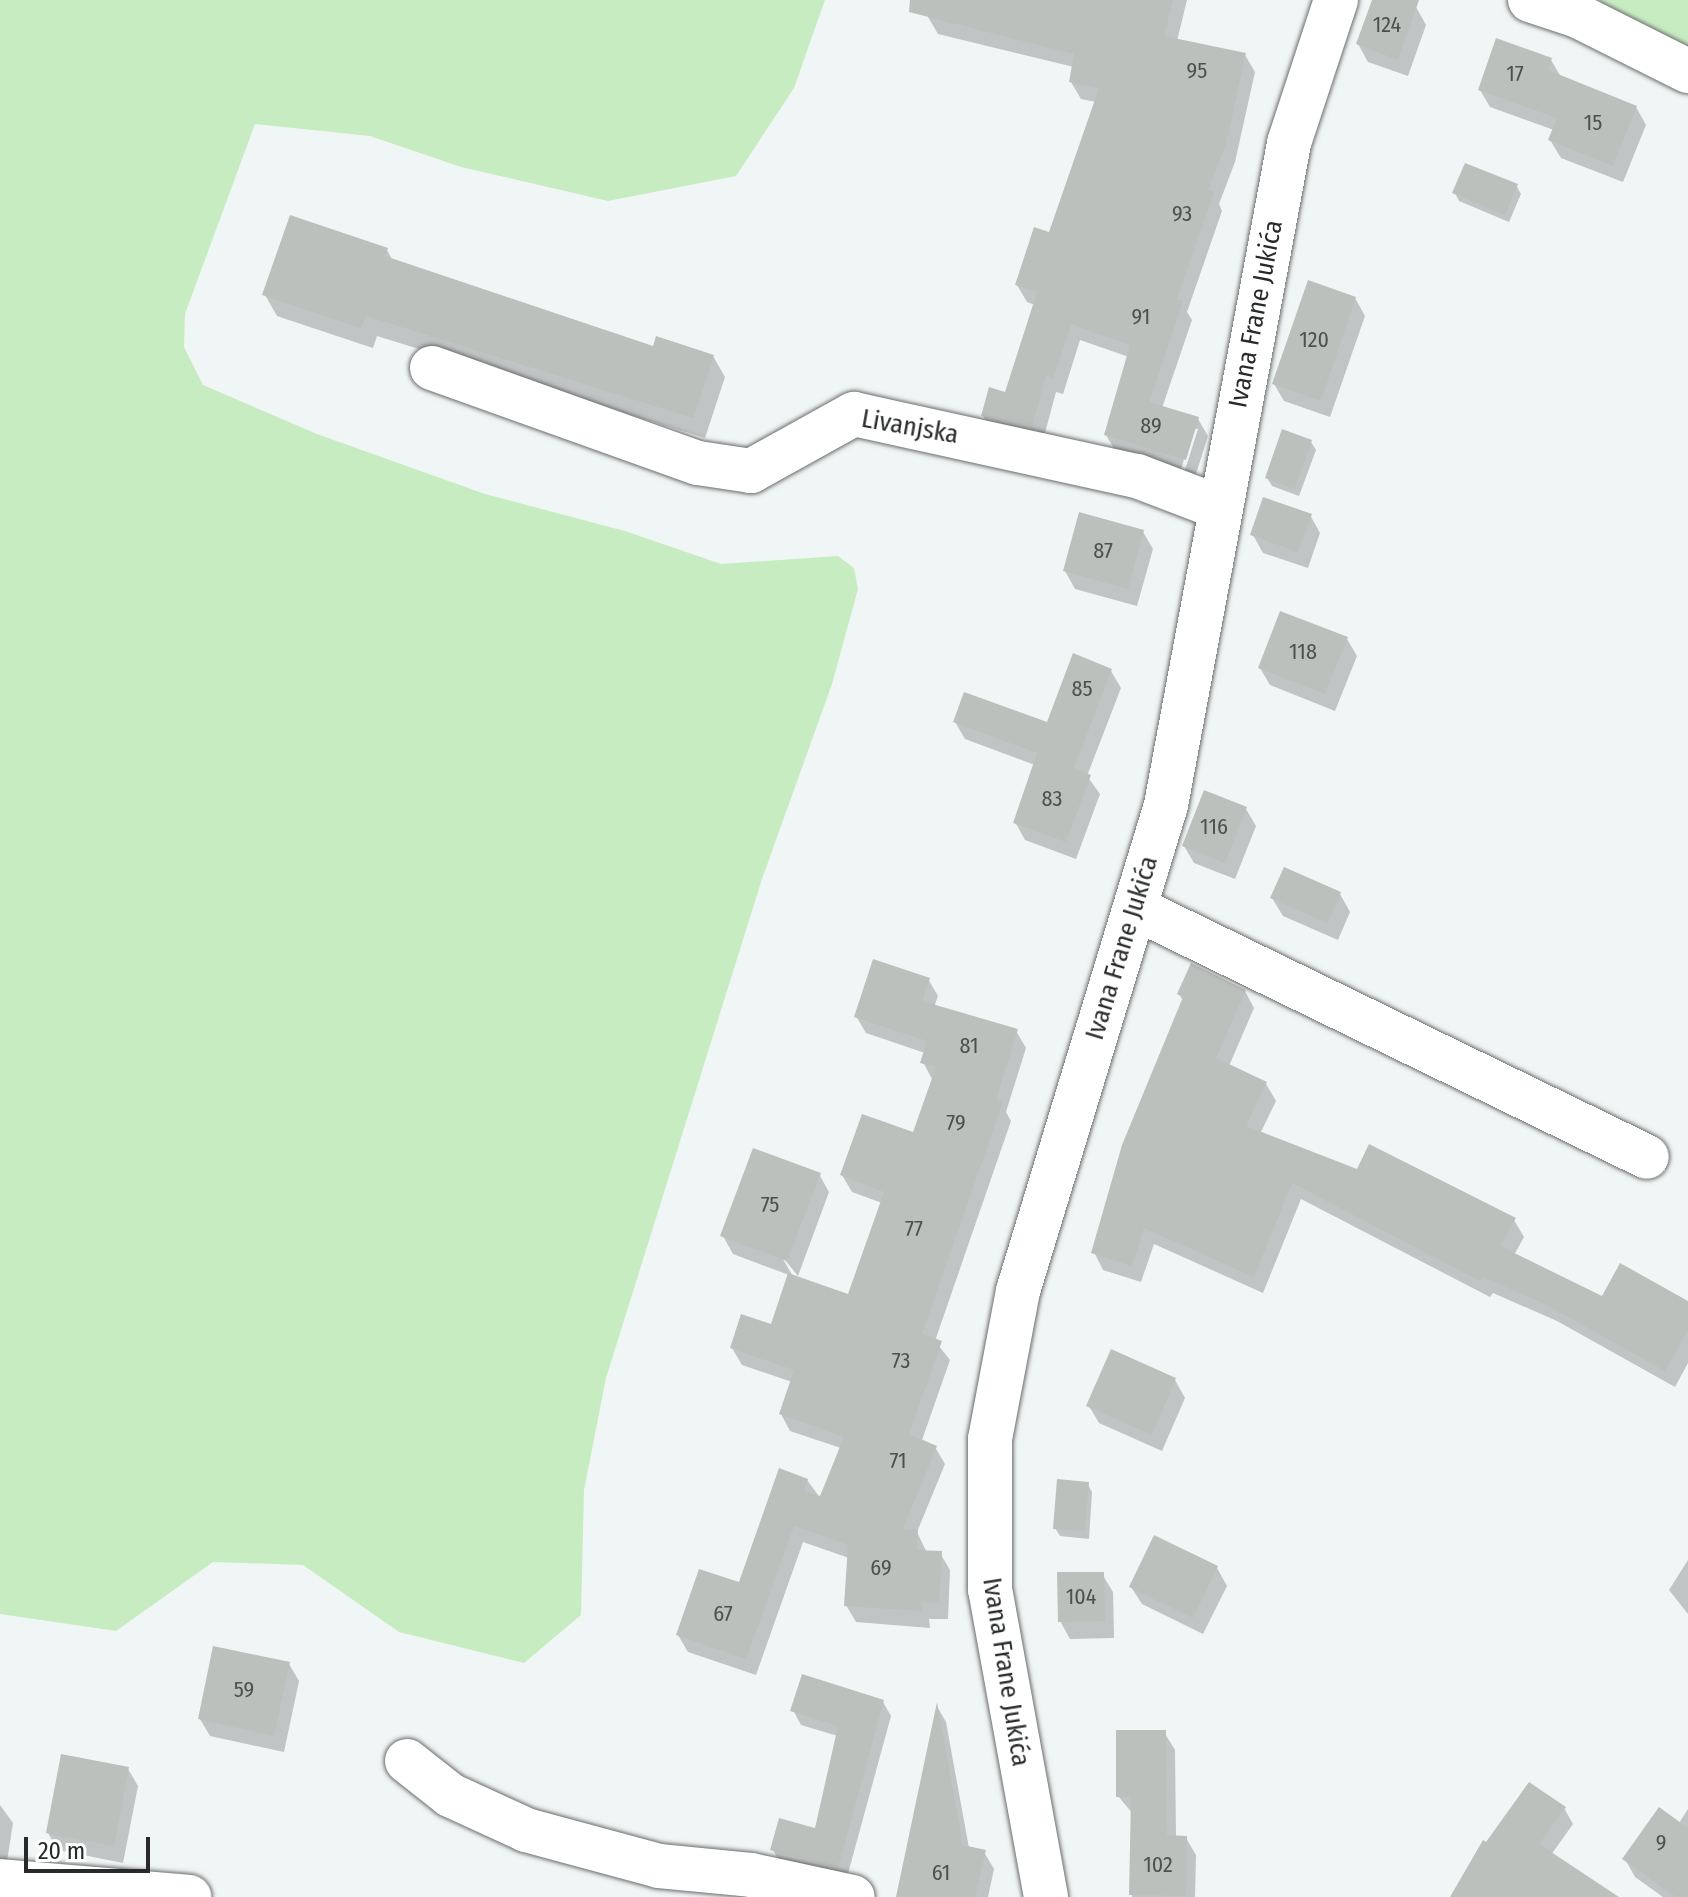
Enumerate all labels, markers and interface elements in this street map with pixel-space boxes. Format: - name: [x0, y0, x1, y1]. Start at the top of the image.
- house number: 124: [1373, 12, 1401, 38]
- house number: 95: [1187, 58, 1207, 84]
- house number: 17: [1506, 61, 1524, 87]
- house number: 15: [1584, 110, 1602, 136]
- house number: 93: [1172, 201, 1192, 227]
- street label: Ivana Frane Jukića: [1223, 218, 1289, 410]
- house number: 91: [1132, 304, 1150, 330]
- house number: 120: [1299, 327, 1329, 353]
- street label: Livanjska: [859, 403, 961, 451]
- house number: 89: [1140, 413, 1162, 439]
- house number: 87: [1093, 538, 1113, 564]
- house number: 118: [1289, 639, 1317, 665]
- house number: 85: [1071, 676, 1093, 702]
- house number: 83: [1042, 786, 1062, 812]
- house number: 116: [1200, 814, 1228, 840]
- street label: Ivana Frane Jukića: [1079, 852, 1165, 1044]
- house number: 81: [959, 1033, 979, 1059]
- house number: 79: [946, 1110, 966, 1136]
- house number: 75: [761, 1192, 779, 1218]
- house number: 77: [905, 1216, 923, 1242]
- house number: 73: [892, 1348, 910, 1374]
- house number: 71: [889, 1448, 907, 1474]
- house number: 69: [870, 1555, 892, 1581]
- street label: Ivana Frane Jukića: [976, 1576, 1036, 1768]
- house number: 104: [1066, 1584, 1096, 1610]
- house number: 67: [713, 1601, 733, 1627]
- house number: 59: [234, 1677, 254, 1703]
- scale bar: [28, 1821, 154, 1871]
- house number: 9: [1656, 1830, 1666, 1856]
- text: 20 m: [38, 1837, 85, 1865]
- house number: 102: [1143, 1852, 1173, 1878]
- house number: 61: [932, 1860, 950, 1886]

